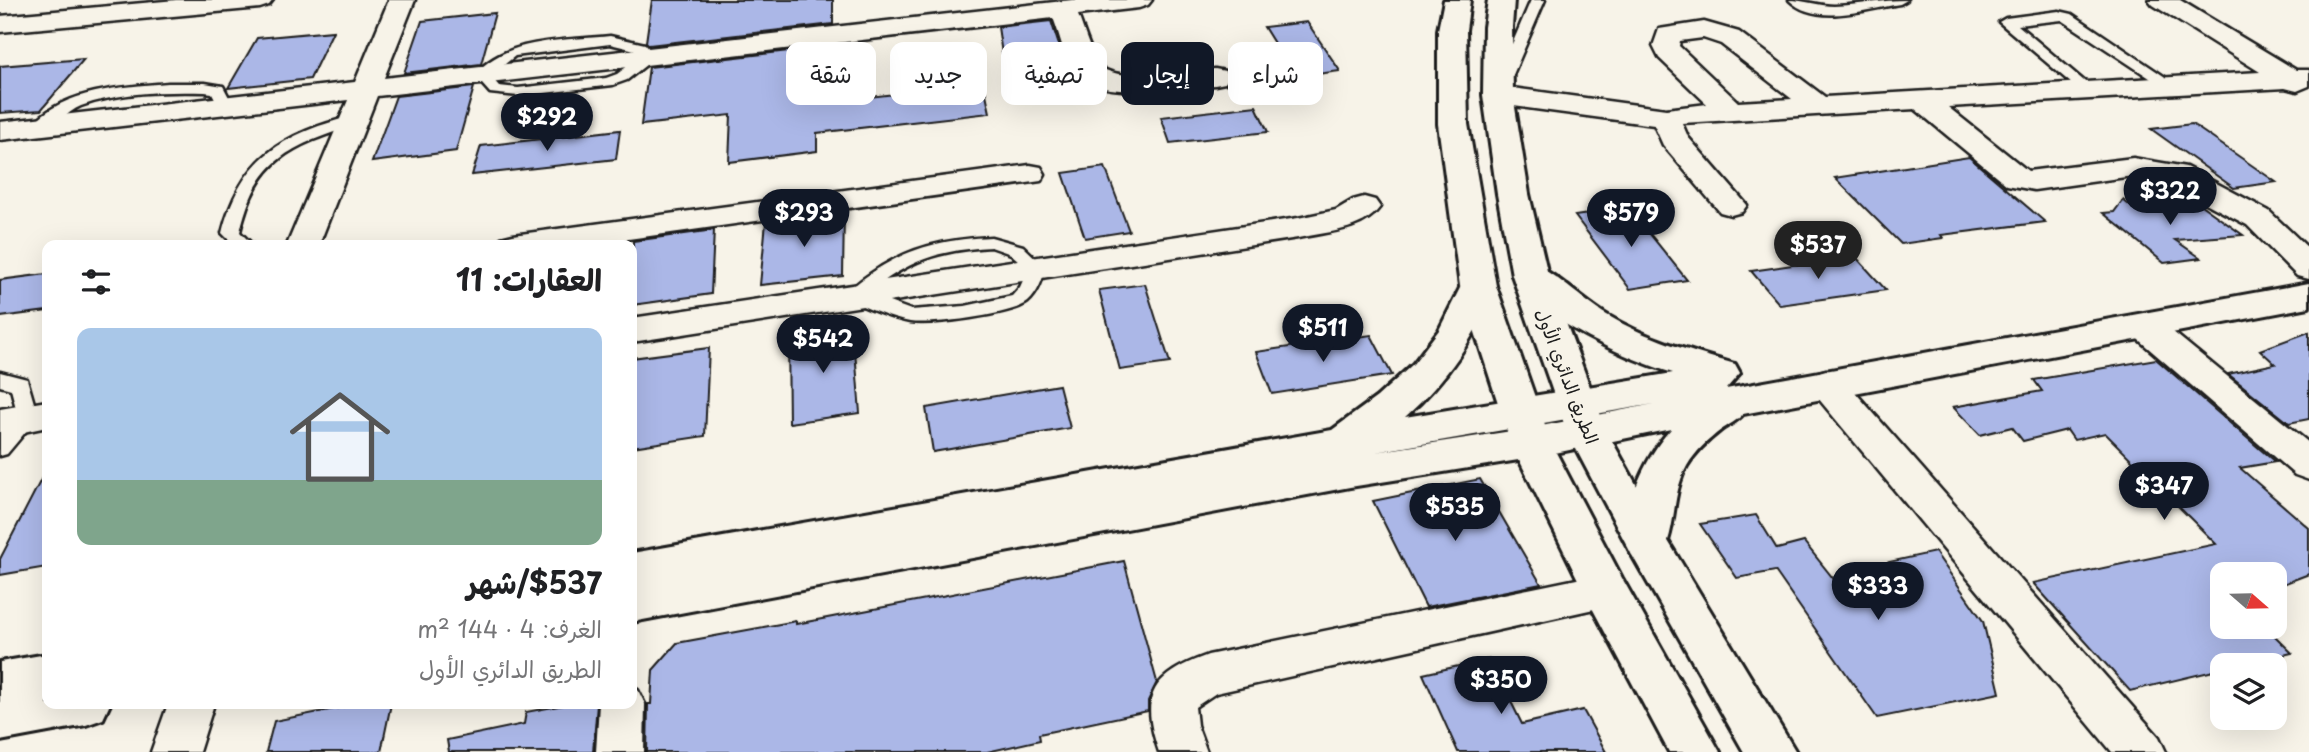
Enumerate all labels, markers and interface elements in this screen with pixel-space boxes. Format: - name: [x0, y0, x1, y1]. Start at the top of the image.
- chip: شقة: [786, 42, 876, 105]
- chip: جديد: [890, 42, 987, 105]
- chip: تصفية: [1001, 42, 1107, 105]
- chip: إيجار: [1121, 42, 1214, 105]
- chip: شراء: [1228, 42, 1323, 105]
- pin: $292: [506, 94, 588, 153]
- text: $292: [517, 98, 577, 133]
- pin: $322: [2129, 168, 2211, 227]
- text: $322: [2140, 172, 2200, 207]
- pin: $293: [763, 190, 845, 249]
- pin: $579: [1590, 190, 1672, 249]
- text: $293: [774, 194, 834, 229]
- text: $579: [1603, 194, 1659, 229]
- pin: $537: [1777, 222, 1859, 281]
- text: $537: [1790, 226, 1846, 261]
- text: العقارات: 11: [456, 256, 602, 301]
- icon: filters: [77, 263, 115, 301]
- pin: $511: [1282, 304, 1364, 364]
- street label: الطريق الدائري الأول: [1529, 304, 1606, 448]
- text: $511: [1298, 309, 1348, 344]
- pin: $542: [782, 316, 864, 375]
- text: $542: [793, 320, 853, 355]
- icon: home: [277, 374, 403, 500]
- pin: $347: [2123, 462, 2205, 522]
- text: $347: [2135, 467, 2193, 502]
- pin: $535: [1414, 484, 1496, 543]
- text: $535: [1425, 488, 1485, 523]
- text: $537/شهر: [467, 559, 602, 604]
- pin: $333: [1837, 562, 1919, 622]
- north arrow: [2210, 562, 2287, 639]
- map controls: [2210, 562, 2287, 730]
- text: $333: [1848, 567, 1908, 602]
- text: الغرف: 4 · 144 m²: [417, 611, 602, 646]
- text: الطريق الدائري الأول: [419, 651, 602, 686]
- button: layers: [2210, 653, 2287, 730]
- pin: $350: [1460, 656, 1542, 716]
- text: $350: [1470, 661, 1532, 696]

